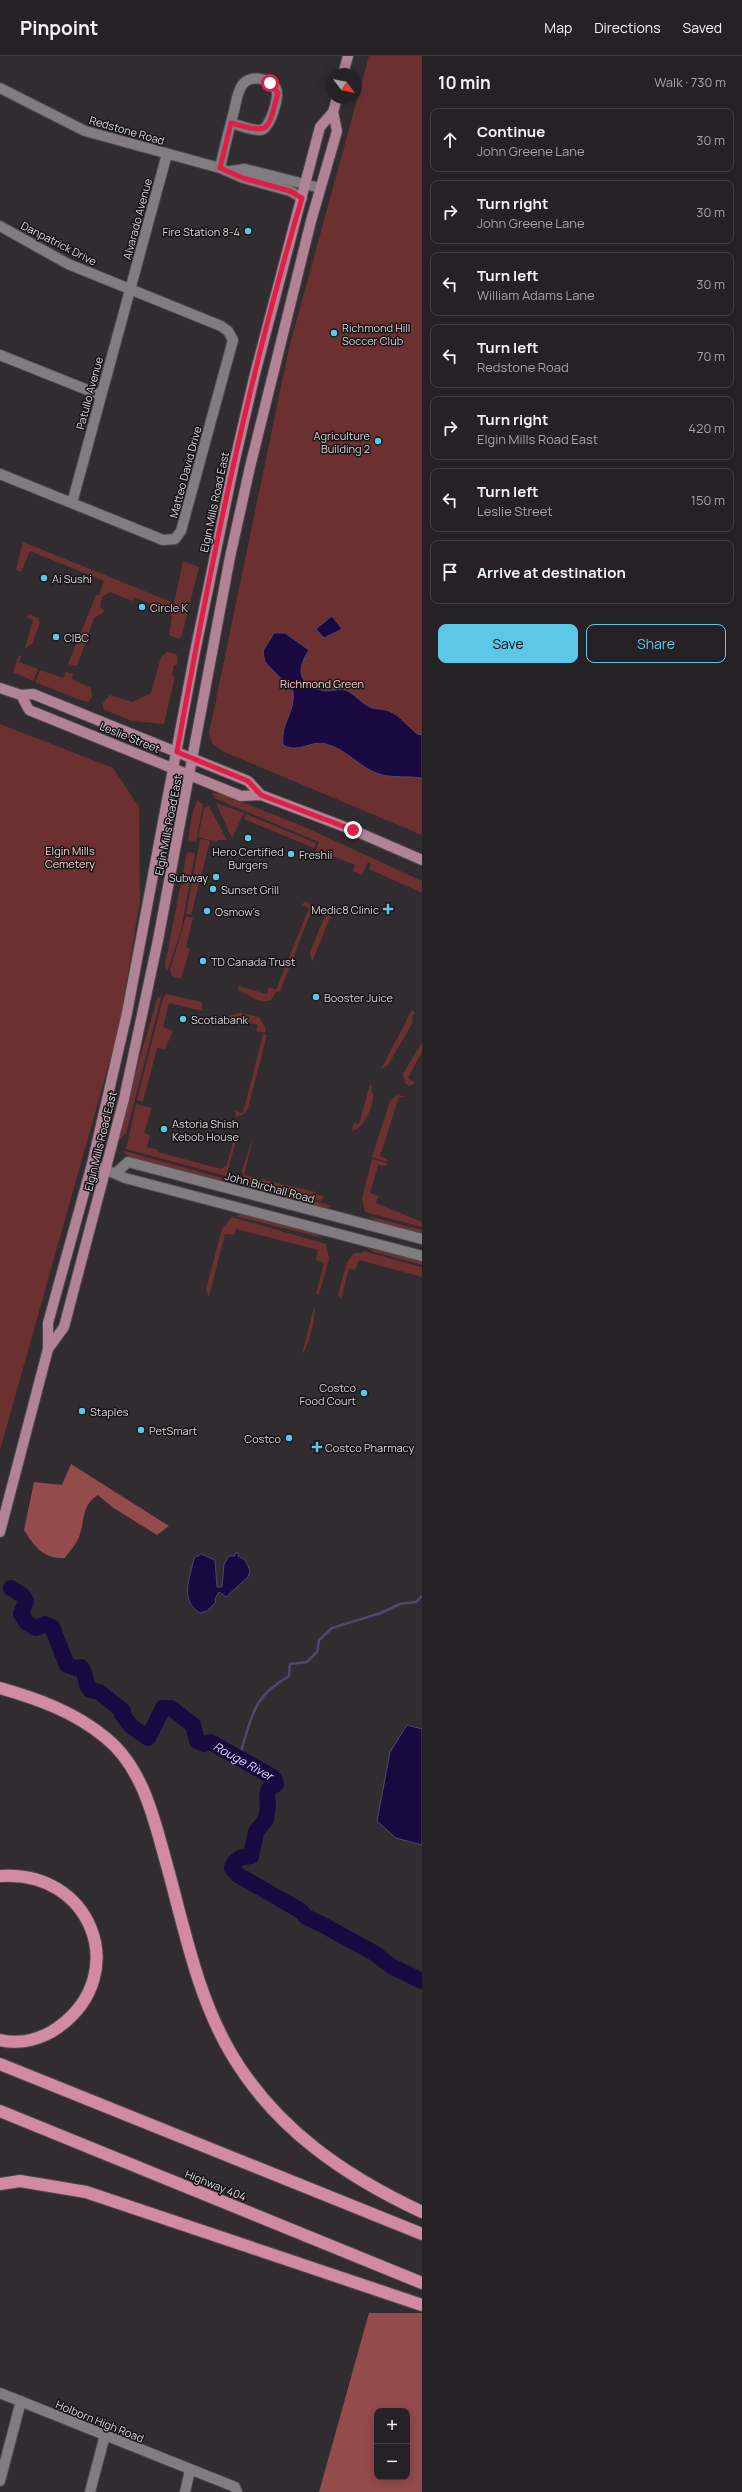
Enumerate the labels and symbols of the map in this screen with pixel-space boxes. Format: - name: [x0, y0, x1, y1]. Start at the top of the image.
- north arrow: [326, 68, 362, 104]
- route start: [261, 74, 279, 92]
- street label: Redstone Road: [88, 112, 166, 148]
- street label: Alvarado Avenue: [119, 176, 155, 261]
- street label: Danpatrick Drive: [19, 217, 100, 269]
- place label: Fire Station 8-4: [162, 224, 240, 239]
- marker: Fire Station 8-4: [243, 226, 253, 236]
- place label: Richmond Hill Soccer Club: [342, 320, 410, 348]
- marker: Richmond Hill Soccer Club: [329, 328, 339, 338]
- street label: Patullo Avenue: [72, 354, 106, 431]
- street label: Matteo David Drive: [166, 424, 205, 520]
- place label: Agriculture Building 2: [314, 428, 371, 456]
- marker: Agriculture Building 2: [373, 436, 383, 446]
- street label: Elgin Mills Road East: [196, 450, 232, 554]
- place label: Ai Sushi: [52, 571, 92, 586]
- marker: Ai Sushi: [39, 573, 49, 583]
- place label: Circle K: [150, 600, 188, 615]
- marker: Circle K: [137, 602, 147, 612]
- place label: CIBC: [64, 630, 89, 645]
- marker: CIBC: [51, 632, 61, 642]
- park label: Richmond Green: [280, 676, 364, 691]
- street label: Leslie Street: [98, 718, 162, 756]
- street label: Elgin Mills Road East: [151, 773, 185, 877]
- route end: [344, 821, 362, 839]
- marker: Hero Certified Burgers: [243, 833, 253, 843]
- park label: Elgin Mills Cemetery: [45, 843, 95, 871]
- place label: Hero Certified Burgers: [212, 844, 284, 872]
- place label: Freshii: [299, 847, 332, 862]
- marker: Freshii: [286, 849, 296, 859]
- place label: Subway: [169, 870, 208, 885]
- marker: Subway: [211, 872, 221, 882]
- place label: Sunset Grill: [221, 882, 279, 897]
- marker: Sunset Grill: [208, 884, 218, 894]
- place label: Medic8 Clinic: [311, 902, 379, 917]
- marker: Medic8 Clinic: [382, 903, 394, 915]
- place label: Osmow's: [215, 904, 260, 919]
- marker: Osmow's: [202, 906, 212, 916]
- place label: TD Canada Trust: [211, 954, 295, 969]
- marker: TD Canada Trust: [198, 956, 208, 966]
- place label: Booster Juice: [324, 990, 393, 1005]
- marker: Booster Juice: [311, 992, 321, 1002]
- place label: Scotiabank: [191, 1012, 248, 1027]
- marker: Scotiabank: [178, 1014, 188, 1024]
- street label: Elgin Mills Road East: [80, 1089, 120, 1193]
- place label: Astoria Shish Kebob House: [172, 1116, 240, 1144]
- marker: Astoria Shish Kebob House: [159, 1124, 169, 1134]
- street label: John Birchall Road: [224, 1168, 316, 1206]
- place label: Costco Food Court: [300, 1380, 356, 1408]
- marker: Costco Food Court: [359, 1388, 369, 1398]
- place label: Staples: [90, 1404, 129, 1419]
- marker: Staples: [77, 1406, 87, 1416]
- place label: PetSmart: [149, 1423, 197, 1438]
- marker: PetSmart: [136, 1425, 146, 1435]
- place label: Costco: [244, 1431, 281, 1446]
- marker: Costco: [284, 1433, 294, 1443]
- place label: Costco Pharmacy: [325, 1440, 414, 1455]
- marker: Costco Pharmacy: [312, 1442, 322, 1452]
- water label: Rouge River: [211, 1737, 278, 1785]
- street label: Highway 404: [183, 2166, 249, 2204]
- street label: Holborn High Road: [54, 2396, 146, 2446]

